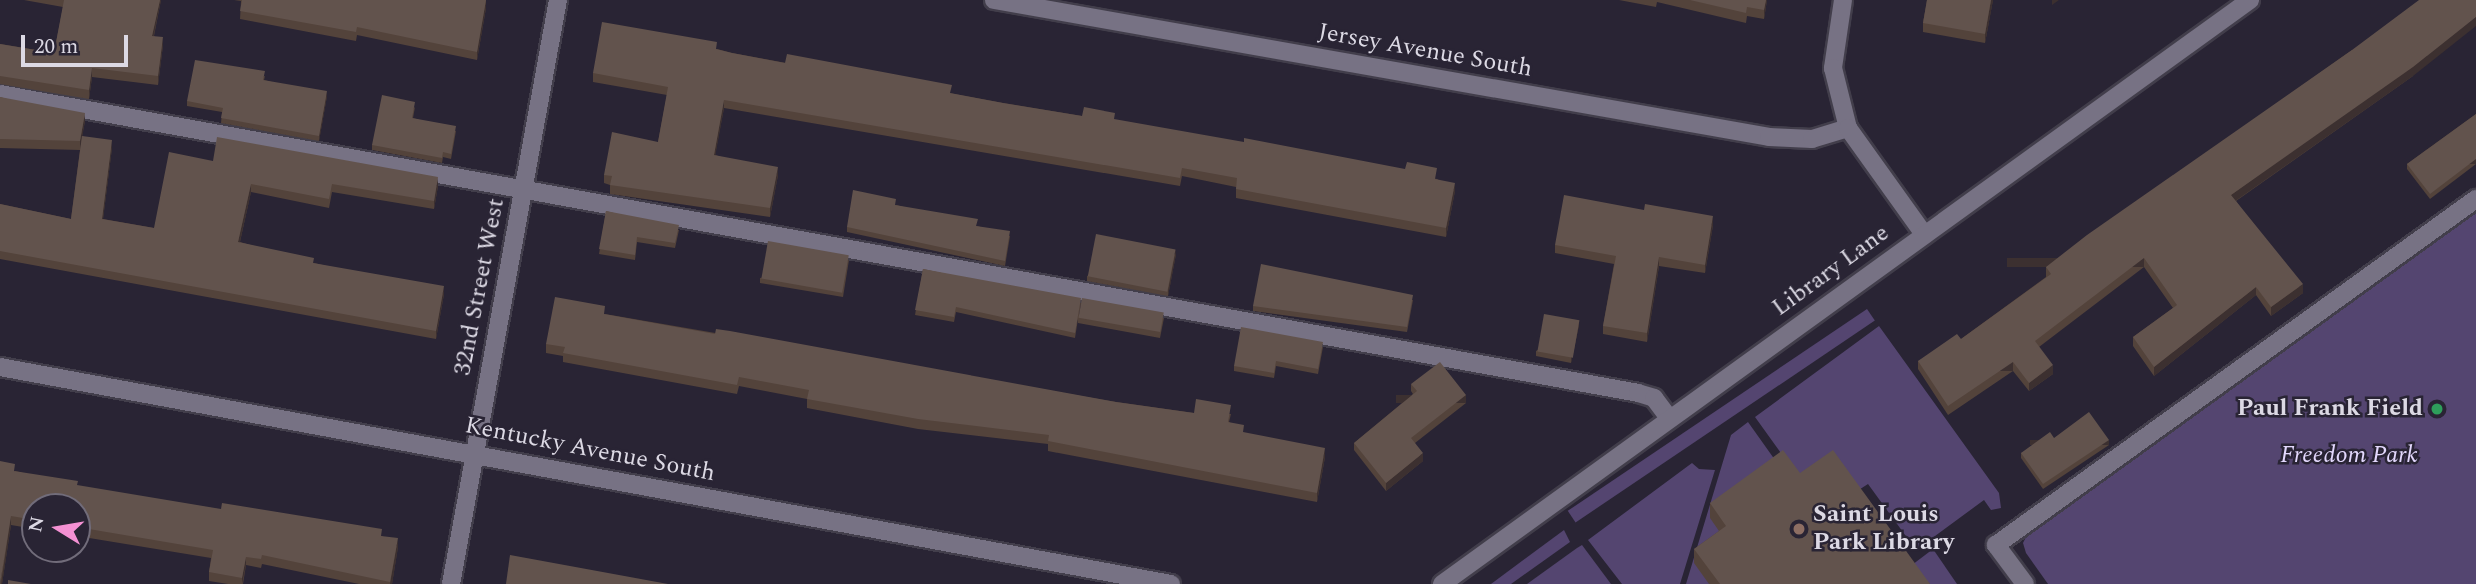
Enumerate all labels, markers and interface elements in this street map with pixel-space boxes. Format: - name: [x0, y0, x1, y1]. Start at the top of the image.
- street label: Jersey Avenue South: [1316, 18, 1534, 84]
- scale bar: [24, 21, 131, 65]
- text: 20 m: [34, 31, 78, 63]
- street label: 32nd Street West: [449, 196, 511, 378]
- street label: Library Lane: [1767, 219, 1895, 323]
- place label: Paul Frank Field: [2237, 395, 2423, 423]
- marker: Paul Frank Field: [2429, 401, 2445, 417]
- street label: Kentucky Avenue South: [463, 412, 717, 488]
- park label: Freedom Park: [2280, 442, 2418, 470]
- north arrow: [21, 493, 91, 563]
- place label: Saint Louis Park Library: [1813, 501, 1954, 557]
- text: N: [21, 514, 53, 535]
- marker: Saint Louis Park Library: [1791, 521, 1807, 537]

